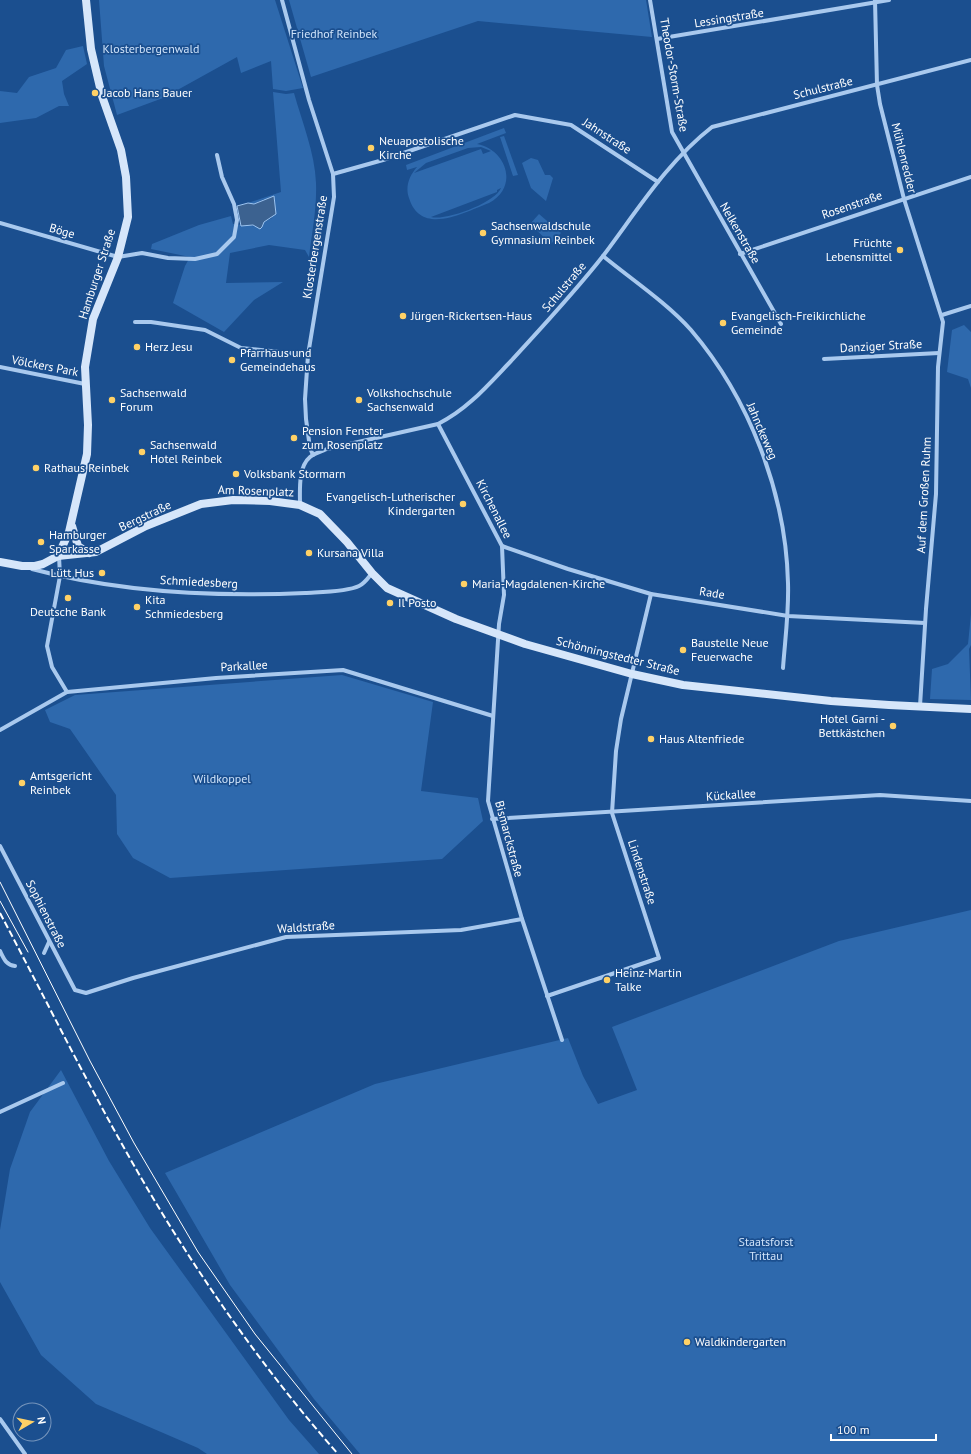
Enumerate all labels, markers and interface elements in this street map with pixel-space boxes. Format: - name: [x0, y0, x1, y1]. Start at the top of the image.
- street label: Lessingstraße: [693, 5, 765, 30]
- street label: Theodor-Storm-Straße: [657, 17, 692, 133]
- park label: Friedhof Reinbek: [291, 26, 378, 41]
- park label: Klosterbergenwald: [103, 41, 199, 56]
- street label: Schulstraße: [792, 73, 854, 102]
- place label: Jacob Hans Bauer: [102, 85, 192, 100]
- marker: Jacob Hans Bauer: [90, 88, 100, 98]
- street label: Jahnstraße: [579, 114, 634, 157]
- street label: Mühlenredder: [889, 121, 920, 195]
- place label: Neuapostolische Kirche: [379, 133, 464, 162]
- marker: Neuapostolische Kirche: [366, 143, 376, 153]
- street label: Rosenstraße: [820, 187, 884, 222]
- street label: Klosterbergenstraße: [299, 194, 330, 300]
- street label: Nelkenstraße: [717, 199, 764, 266]
- place label: Sachsenwaldschule Gymnasium Reinbek: [491, 218, 595, 247]
- street label: Böge: [48, 220, 77, 241]
- street label: Hamburger Straße: [75, 227, 118, 321]
- marker: Sachsenwaldschule Gymnasium Reinbek: [478, 228, 488, 238]
- place label: Früchte Lebensmittel: [826, 235, 892, 264]
- marker: Früchte Lebensmittel: [895, 245, 905, 255]
- street label: Schulstraße: [538, 259, 589, 315]
- place label: Jürgen-Rickertsen-Haus: [410, 308, 532, 323]
- place label: Evangelisch-Freikirchliche Gemeinde: [731, 308, 866, 337]
- marker: Jürgen-Rickertsen-Haus: [398, 311, 408, 321]
- marker: Evangelisch-Freikirchliche Gemeinde: [718, 318, 728, 328]
- street label: Danziger Straße: [839, 336, 923, 355]
- place label: Herz Jesu: [145, 339, 193, 354]
- marker: Herz Jesu: [132, 342, 142, 352]
- place label: Pfarrhaus und Gemeindehaus: [240, 345, 316, 374]
- street label: Völckers Park: [9, 351, 80, 379]
- marker: Pfarrhaus und Gemeindehaus: [227, 355, 237, 365]
- place label: Sachsenwald Forum: [120, 385, 187, 414]
- place label: Volkshochschule Sachsenwald: [366, 385, 452, 414]
- marker: Sachsenwald Forum: [107, 395, 117, 405]
- marker: Volkshochschule Sachsenwald: [354, 395, 364, 405]
- street label: Jahnckeweg: [743, 399, 781, 462]
- place label: Pension Fenster zum Rosenplatz: [302, 423, 383, 452]
- marker: Pension Fenster zum Rosenplatz: [289, 433, 299, 443]
- street label: Auf dem Großen Ruhm: [913, 436, 934, 554]
- place label: Sachsenwald Hotel Reinbek: [150, 437, 222, 466]
- marker: Sachsenwald Hotel Reinbek: [137, 447, 147, 457]
- place label: Rathaus Reinbek: [44, 460, 129, 475]
- marker: Rathaus Reinbek: [31, 463, 41, 473]
- place label: Volksbank Stormarn: [243, 466, 346, 481]
- marker: Volksbank Stormarn: [231, 469, 241, 479]
- street label: Kirchenallee: [473, 477, 516, 541]
- street label: Am Rosenplatz: [218, 482, 294, 499]
- place label: Evangelisch-Lutherischer Kindergarten: [326, 489, 455, 518]
- street label: Bergstraße: [116, 497, 173, 534]
- marker: Evangelisch-Lutherischer Kindergarten: [458, 499, 468, 509]
- place label: Hamburger Sparkasse: [49, 527, 106, 556]
- marker: Hamburger Sparkasse: [36, 537, 46, 547]
- place label: Kursana Villa: [317, 545, 384, 560]
- marker: Kursana Villa: [304, 548, 314, 558]
- place label: Lütt Hus: [50, 565, 94, 580]
- marker: Lütt Hus: [97, 568, 107, 578]
- street label: Schmiedesberg: [160, 572, 238, 591]
- place label: Maria-Magdalenen-Kirche: [472, 576, 605, 591]
- marker: Maria-Magdalenen-Kirche: [459, 579, 469, 589]
- street label: Rade: [698, 583, 726, 602]
- place label: Kita Schmiedesberg: [145, 592, 223, 621]
- marker: Deutsche Bank: [63, 593, 73, 603]
- place label: Il Posto: [398, 595, 436, 610]
- marker: Il Posto: [385, 598, 395, 608]
- marker: Kita Schmiedesberg: [132, 602, 142, 612]
- place label: Deutsche Bank: [30, 604, 106, 619]
- street label: Schönningstedter Straße: [555, 633, 681, 678]
- place label: Baustelle Neue Feuerwache: [691, 635, 769, 664]
- marker: Baustelle Neue Feuerwache: [678, 645, 688, 655]
- street label: Parkallee: [220, 657, 268, 674]
- place label: Hotel Garni - Bettkästchen: [818, 711, 885, 740]
- marker: Hotel Garni - Bettkästchen: [888, 721, 898, 731]
- place label: Haus Altenfriede: [659, 731, 744, 746]
- marker: Haus Altenfriede: [646, 734, 656, 744]
- place label: Amtsgericht Reinbek: [30, 768, 92, 797]
- park label: Wildkoppel: [193, 771, 251, 786]
- marker: Amtsgericht Reinbek: [17, 778, 27, 788]
- street label: Kückallee: [706, 785, 756, 804]
- street label: Bismarckstraße: [492, 799, 527, 879]
- street label: Lindenstraße: [625, 837, 660, 906]
- street label: Sophienstraße: [23, 877, 70, 950]
- street label: Waldstraße: [277, 917, 335, 936]
- place label: Heinz-Martin Talke: [615, 965, 682, 994]
- marker: Heinz-Martin Talke: [602, 975, 612, 985]
- park label: Staatsforst Trittau: [739, 1234, 793, 1263]
- place label: Waldkindergarten: [695, 1334, 786, 1349]
- marker: Waldkindergarten: [682, 1337, 692, 1347]
- north arrow: [12, 1402, 52, 1442]
- text: N: [34, 1416, 49, 1425]
- scale bar: [831, 1416, 936, 1442]
- text: 100 m: [837, 1422, 870, 1437]

